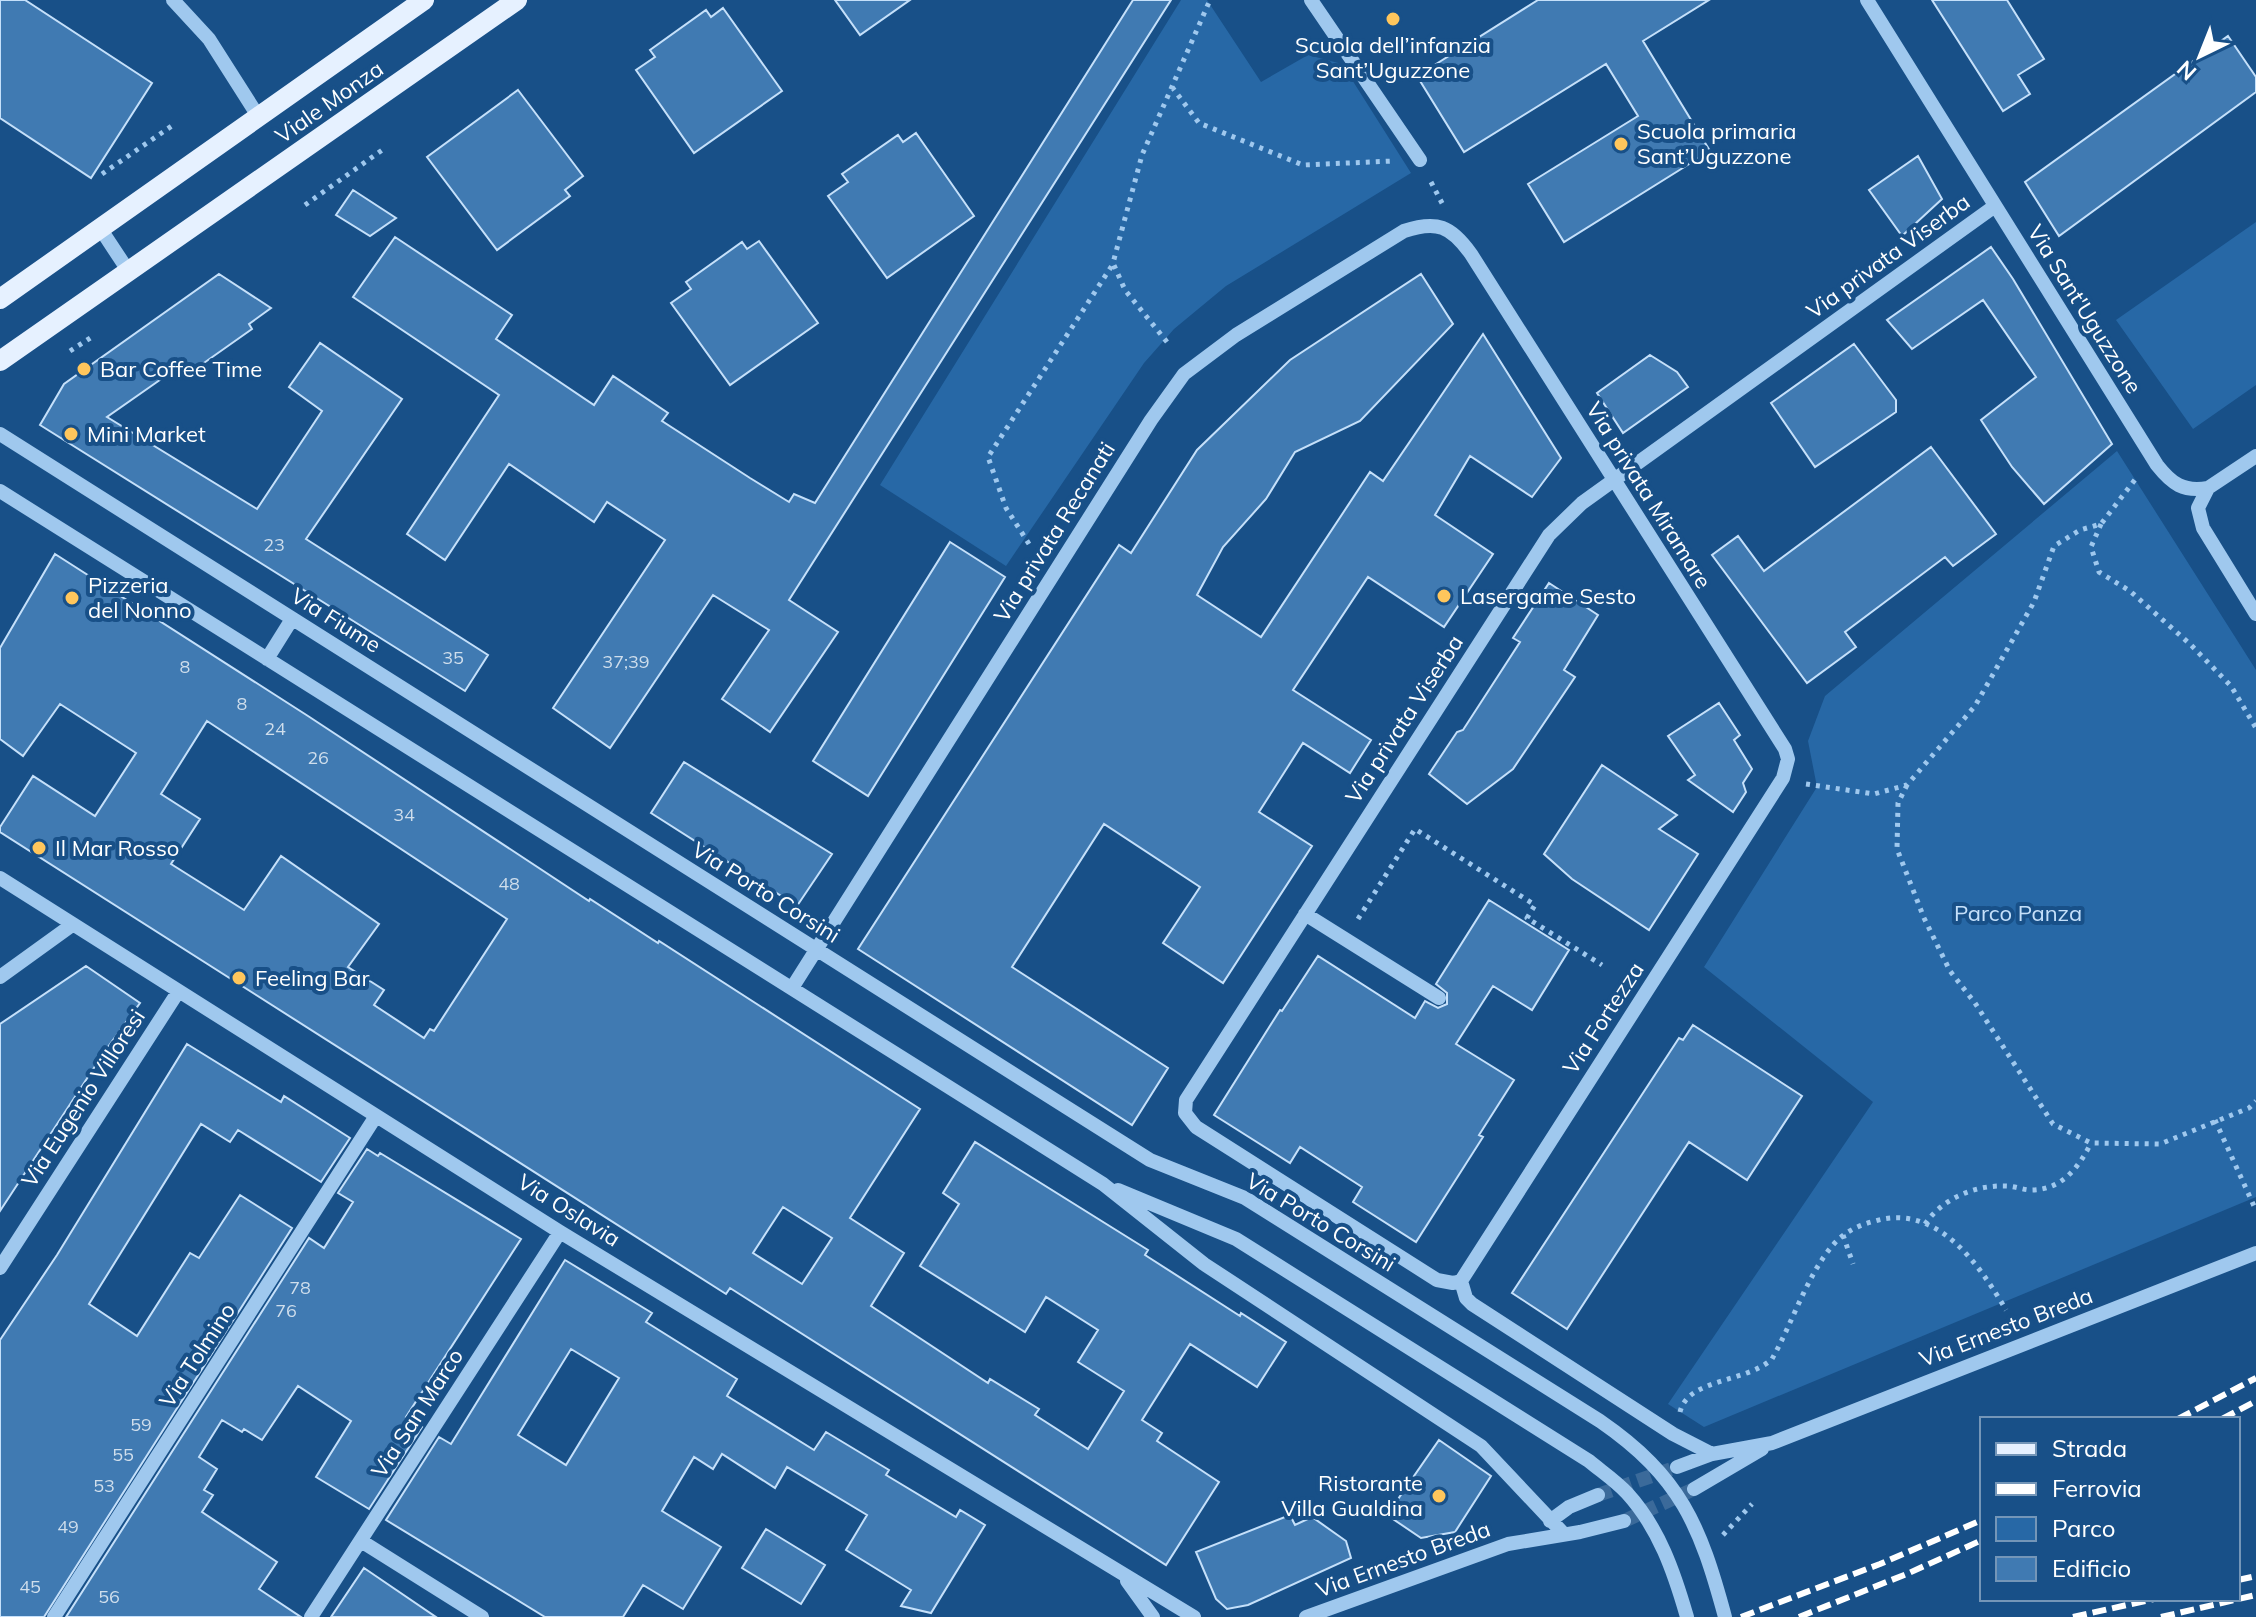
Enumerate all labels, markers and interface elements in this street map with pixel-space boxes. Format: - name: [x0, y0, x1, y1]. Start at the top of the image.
- marker: Scuola dell’infanzia Sant’Uguzzone: [1384, 10, 1402, 28]
- north arrow: [2160, 16, 2240, 96]
- place label: Scuola dell’infanzia Sant’Uguzzone: [1295, 31, 1491, 84]
- street label: Viale Monza: [270, 55, 388, 149]
- text: N: [2171, 55, 2202, 87]
- place label: Scuola primaria Sant’Uguzzone: [1637, 117, 1796, 170]
- marker: Scuola primaria Sant’Uguzzone: [1612, 135, 1630, 153]
- street label: Via privata Viserba: [1801, 187, 1975, 325]
- street label: Via Sant'Uguzzone: [2022, 219, 2148, 399]
- place label: Bar Coffee Time: [100, 355, 262, 383]
- marker: Bar Coffee Time: [75, 360, 93, 378]
- street label: Via privata Miramare: [1580, 397, 1718, 593]
- place label: Mini Market: [87, 420, 206, 448]
- marker: Mini Market: [62, 425, 80, 443]
- street label: Via privata Recanati: [987, 437, 1121, 627]
- house number: 23: [263, 533, 285, 556]
- place label: Pizzeria del Nonno: [88, 571, 192, 624]
- street label: Via Fiume: [286, 581, 386, 659]
- place label: Lasergame Sesto: [1460, 582, 1636, 610]
- marker: Lasergame Sesto: [1435, 587, 1453, 605]
- marker: Pizzeria del Nonno: [63, 589, 81, 607]
- street label: Via privata Viserba: [1339, 630, 1469, 808]
- house number: 35: [442, 646, 464, 669]
- house number: 37;39: [602, 650, 650, 673]
- house number: 8: [180, 655, 190, 678]
- house number: 8: [237, 692, 247, 715]
- house number: 24: [264, 717, 286, 740]
- house number: 26: [307, 746, 329, 769]
- house number: 34: [393, 803, 415, 826]
- place label: Il Mar Rosso: [55, 834, 179, 862]
- street label: Via Porto Corsini: [687, 835, 845, 949]
- marker: Il Mar Rosso: [30, 839, 48, 857]
- house number: 48: [498, 872, 520, 895]
- park label: Parco Panza: [1954, 899, 2082, 927]
- street label: Via Fortezza: [1556, 957, 1650, 1079]
- place label: Feeling Bar: [255, 964, 369, 992]
- marker: Feeling Bar: [230, 969, 248, 987]
- street label: Via Eugenio Villoresi: [15, 1004, 151, 1192]
- street label: Via Porto Corsini: [1241, 1166, 1401, 1278]
- street label: Via Oslavia: [512, 1167, 626, 1253]
- house number: 78: [289, 1276, 311, 1299]
- street label: Via Ernesto Breda: [1915, 1281, 2097, 1373]
- street label: Via Tolmino: [153, 1297, 241, 1413]
- house number: 76: [275, 1299, 297, 1322]
- street label: Via San Marco: [365, 1343, 469, 1483]
- house number: 59: [130, 1413, 152, 1436]
- legend: [1980, 1417, 2240, 1601]
- text: Strada: [2052, 1433, 2127, 1463]
- house number: 55: [112, 1443, 134, 1466]
- place label: Ristorante Villa Gualdina: [1281, 1469, 1423, 1522]
- text: Ferrovia: [2052, 1473, 2142, 1503]
- house number: 53: [93, 1474, 115, 1497]
- marker: Ristorante Villa Gualdina: [1430, 1487, 1448, 1505]
- text: Parco: [2052, 1513, 2115, 1543]
- house number: 49: [57, 1515, 79, 1538]
- street label: Via Ernesto Breda: [1312, 1515, 1494, 1603]
- text: Edificio: [2052, 1553, 2131, 1583]
- house number: 45: [19, 1575, 41, 1598]
- house number: 56: [98, 1585, 120, 1608]

